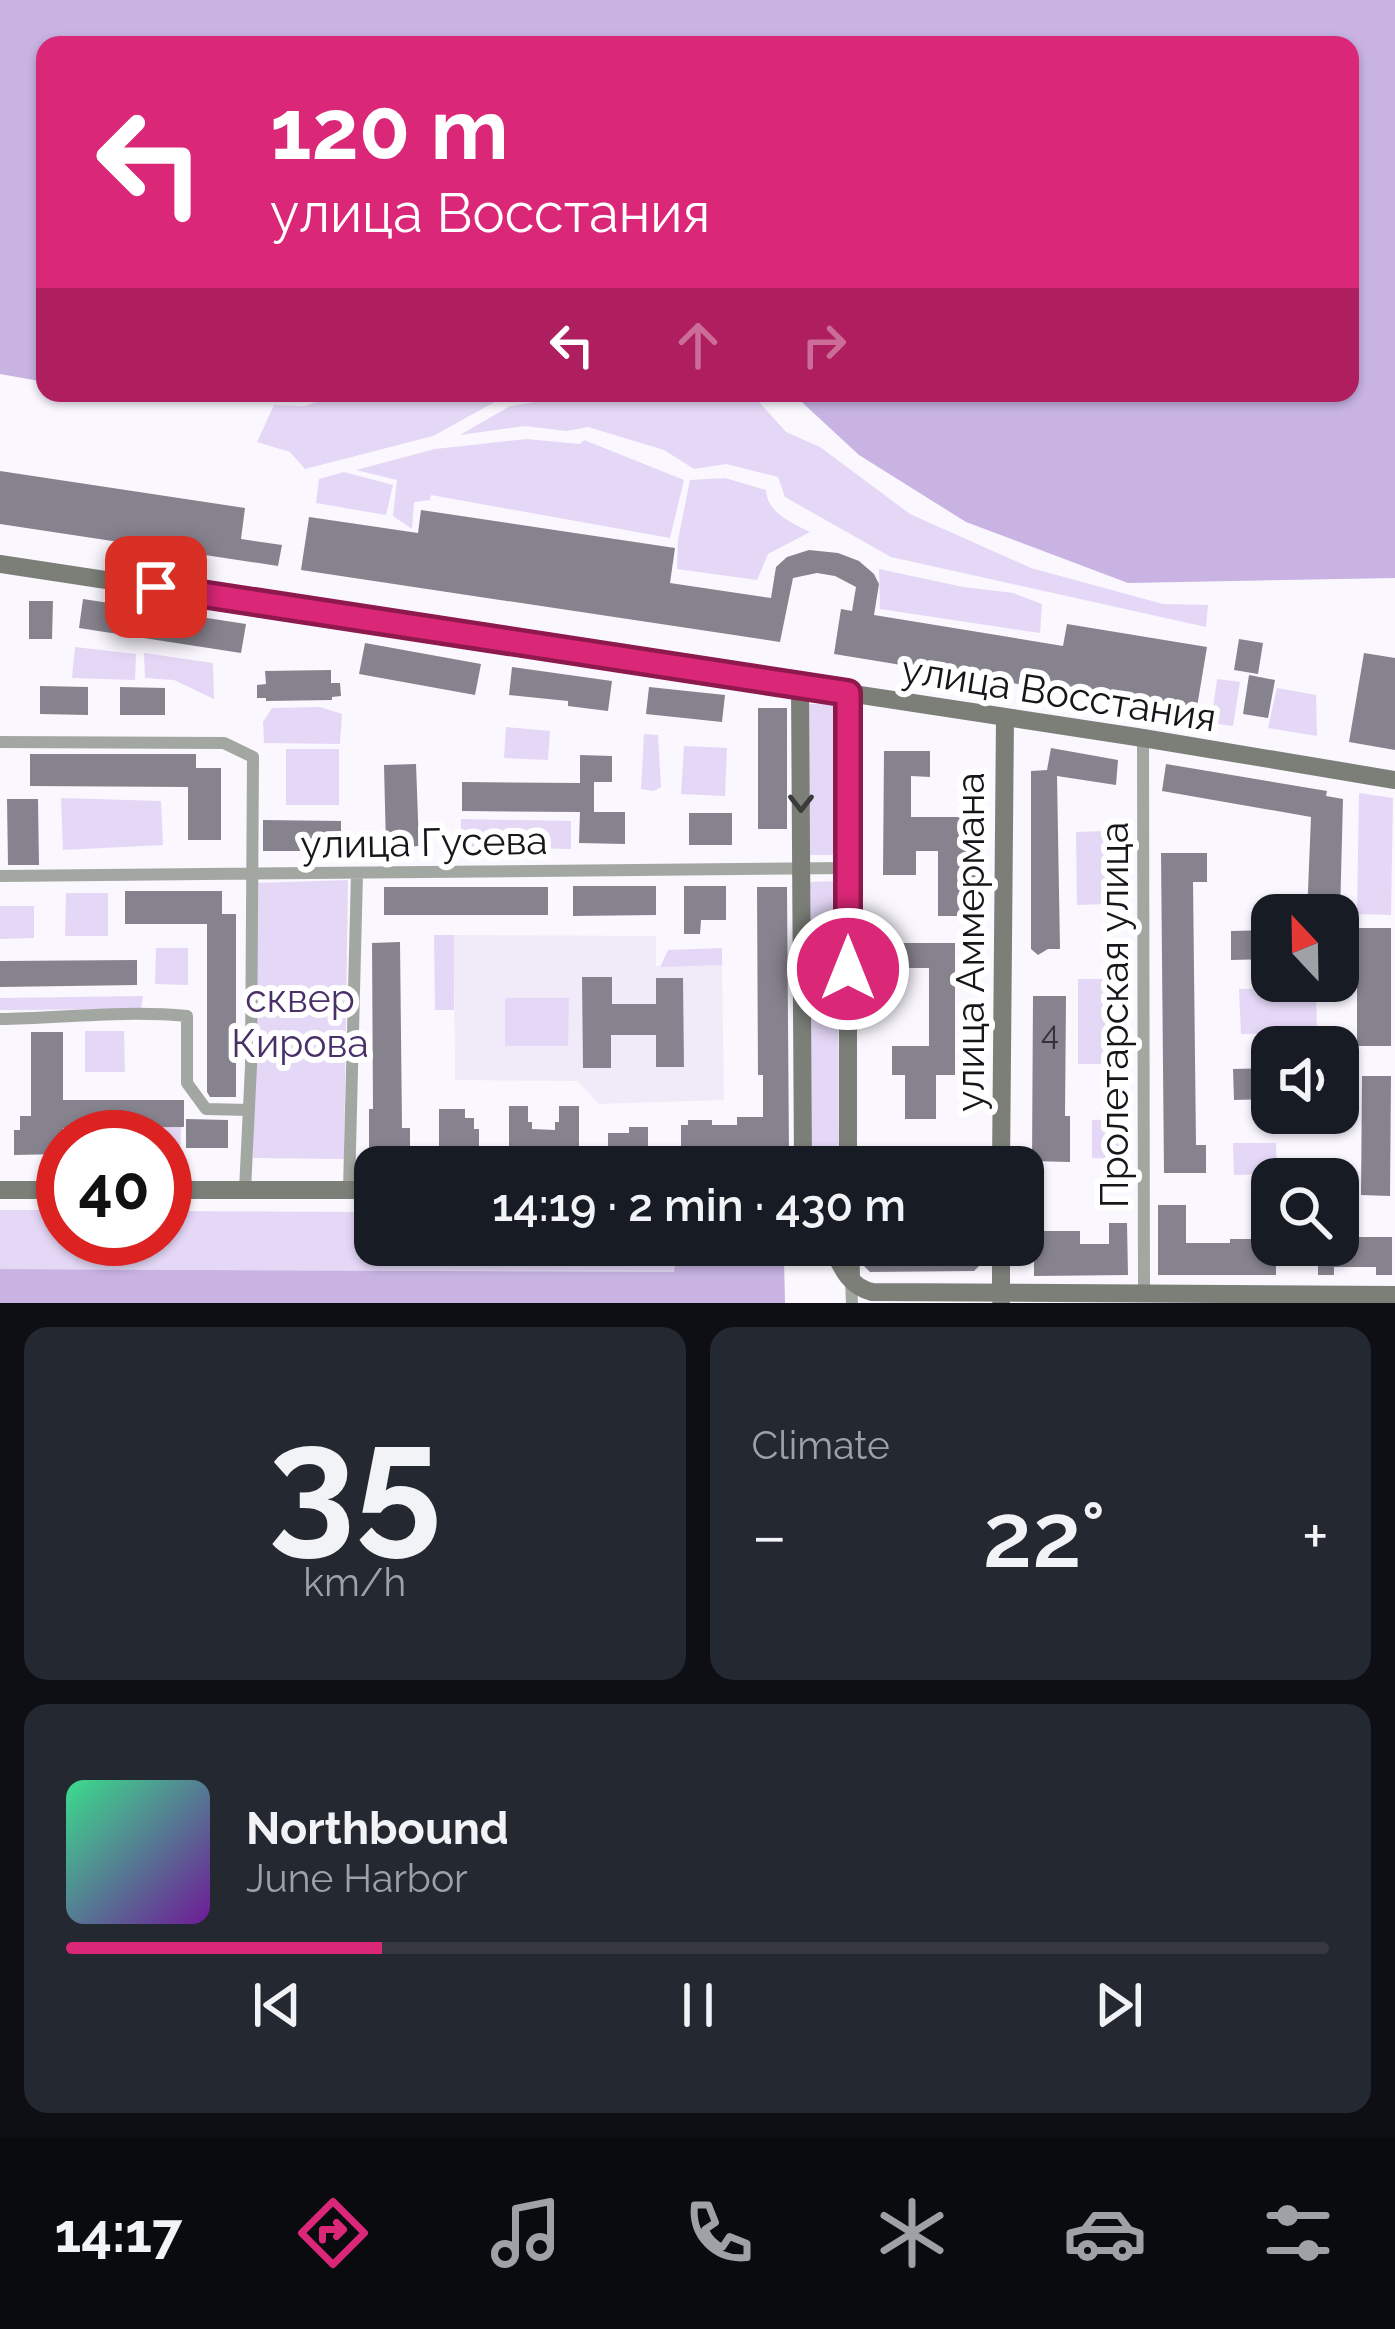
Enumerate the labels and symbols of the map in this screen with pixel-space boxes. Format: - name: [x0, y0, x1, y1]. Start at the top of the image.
- pin: [105, 536, 207, 638]
- street label: улица Восстания: [898, 645, 1220, 741]
- street label: улица Аммермана: [947, 772, 993, 1112]
- one-way arrow: [788, 795, 814, 813]
- street label: улица Гусева: [300, 817, 548, 867]
- street label: Пролетарская улица: [1091, 822, 1137, 1208]
- north arrow: [1251, 894, 1359, 1002]
- position arrow: [785, 906, 911, 1032]
- park label: сквер Кирова: [231, 975, 369, 1066]
- house number: 4: [1041, 1014, 1059, 1053]
- speed limit sign: 40: [36, 1110, 192, 1266]

